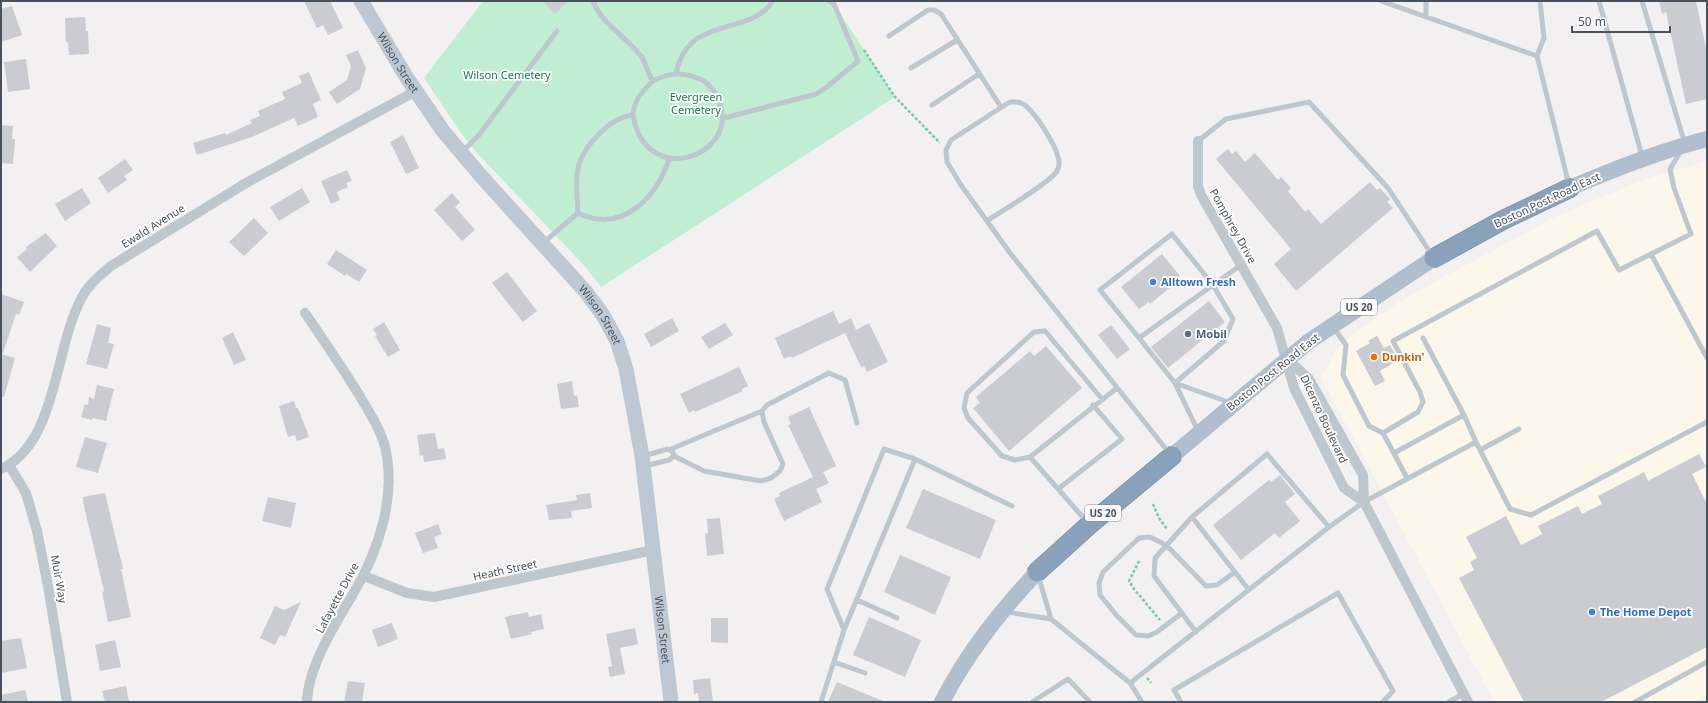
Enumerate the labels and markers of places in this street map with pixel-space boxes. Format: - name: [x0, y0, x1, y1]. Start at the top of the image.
- place label: Alltown Fresh: [1161, 274, 1236, 289]
- marker: Alltown Fresh: [1148, 277, 1158, 287]
- place label: Mobil: [1196, 326, 1227, 341]
- marker: Mobil: [1183, 329, 1193, 339]
- place label: Dunkin': [1382, 349, 1425, 364]
- marker: Dunkin': [1369, 352, 1379, 362]
- place label: The Home Depot: [1600, 604, 1692, 619]
- marker: The Home Depot: [1587, 607, 1597, 617]

